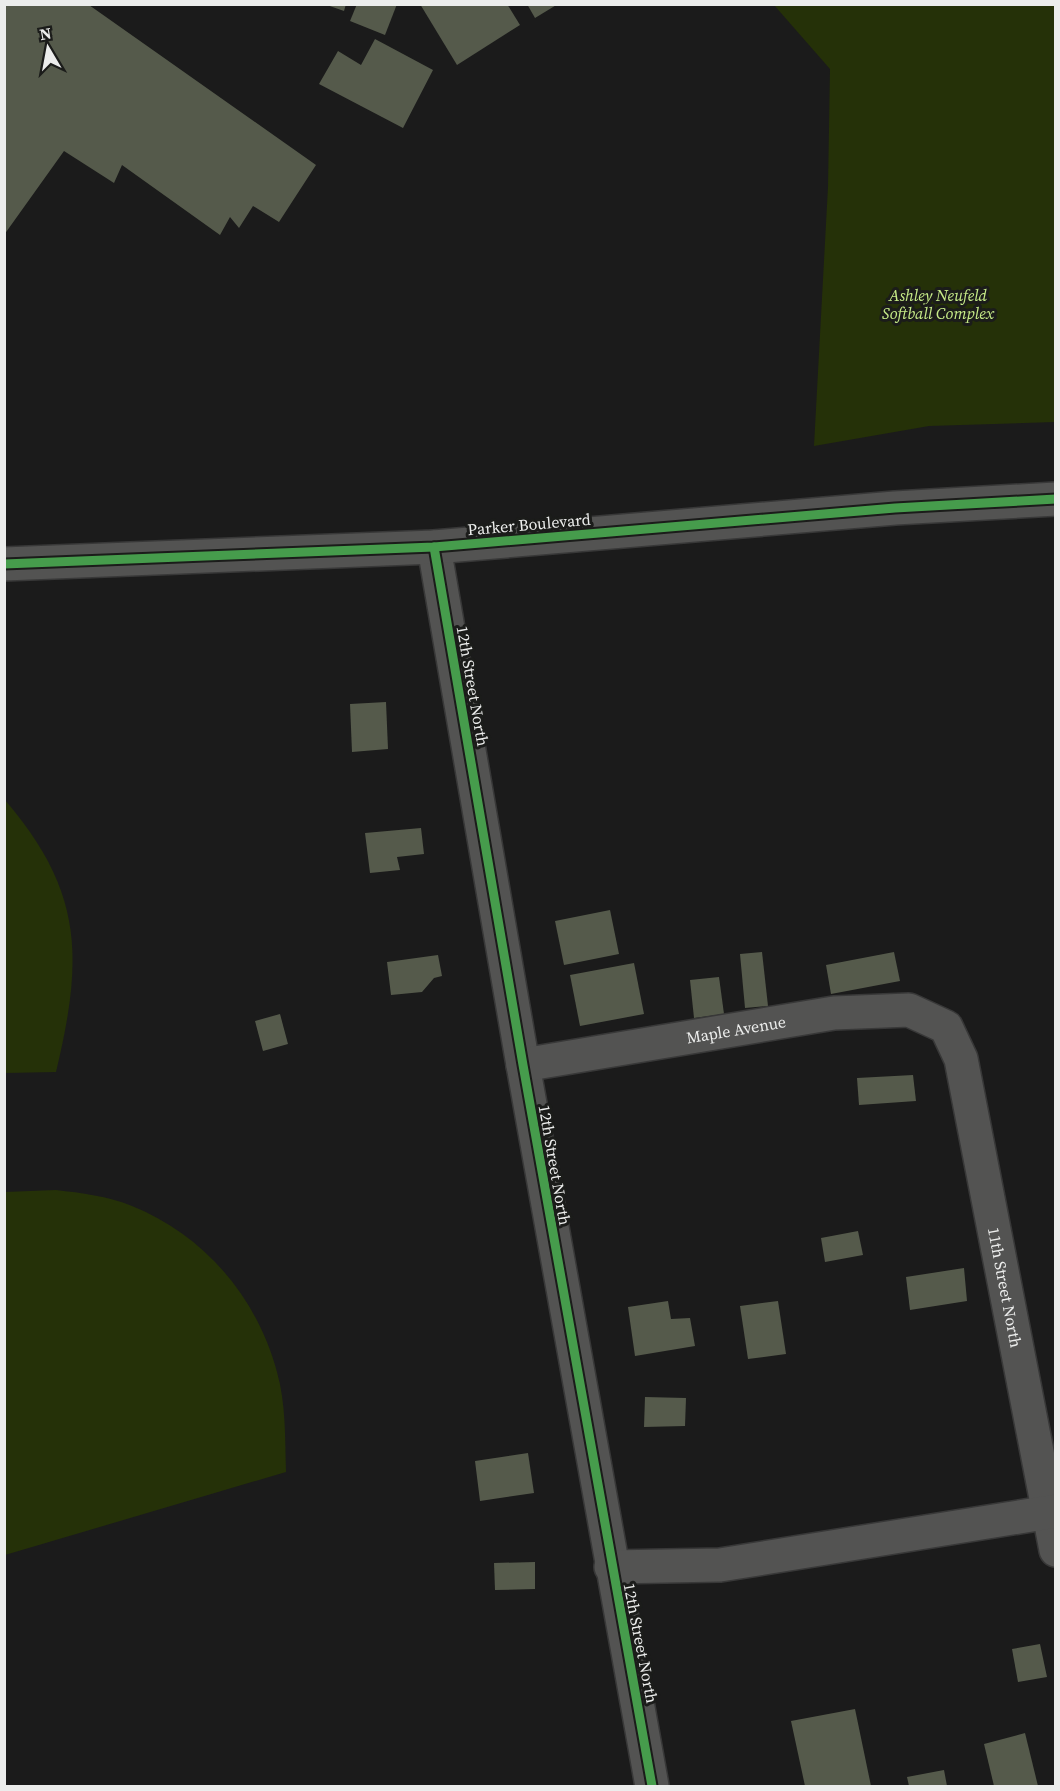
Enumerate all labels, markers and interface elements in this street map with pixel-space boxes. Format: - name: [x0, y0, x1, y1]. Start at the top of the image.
- north arrow: [18, 18, 78, 78]
- text: N: [38, 21, 53, 45]
- park label: Ashley Neufeld Softball Complex: [882, 284, 995, 324]
- street label: Parker Boulevard: [467, 508, 591, 540]
- street label: 12th Street North: [452, 624, 494, 748]
- street label: Maple Avenue: [685, 1010, 787, 1049]
- street label: 12th Street North: [534, 1103, 576, 1227]
- street label: 11th Street North: [983, 1225, 1028, 1350]
- street label: 12th Street North: [619, 1581, 663, 1705]

